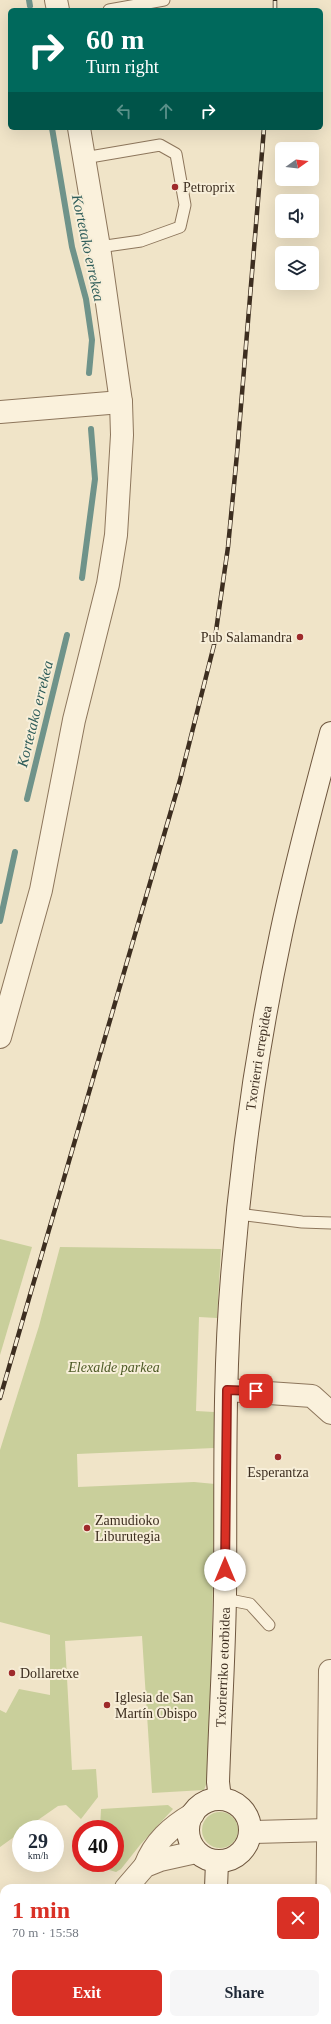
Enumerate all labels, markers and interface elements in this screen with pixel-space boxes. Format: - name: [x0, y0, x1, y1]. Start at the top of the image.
- icon: right: [20, 24, 72, 76]
- text: 60 m: [86, 24, 144, 55]
- text: Turn right: [86, 57, 159, 77]
- icon: left: [113, 100, 135, 122]
- icon: ahead: [155, 100, 177, 122]
- icon: right: [197, 100, 219, 122]
- north arrow: [275, 142, 319, 186]
- map controls: [275, 142, 319, 290]
- place label: Petroprix: [183, 180, 235, 195]
- marker: Petroprix: [170, 182, 180, 192]
- water label: Kortetako errekea: [69, 192, 107, 303]
- button: sound: [275, 194, 319, 238]
- button: layers: [275, 246, 319, 290]
- place label: Pub Salamandra: [201, 630, 293, 645]
- marker: Pub Salamandra: [295, 632, 305, 642]
- water label: Kortetako errekea: [14, 659, 56, 770]
- street label: Txorierri errepidea: [243, 1004, 275, 1112]
- park label: Elexalde parkea: [67, 1360, 160, 1375]
- pin: [239, 1374, 273, 1408]
- icon: arrive: [245, 1380, 267, 1402]
- marker: Esperantza: [273, 1452, 283, 1462]
- place label: Esperantza: [247, 1465, 309, 1480]
- place label: Zamudioko Liburutegia: [95, 1513, 161, 1544]
- marker: Zamudioko Liburutegia: [82, 1523, 92, 1533]
- position arrow: [204, 1549, 246, 1591]
- street label: Txorierriko etorbidea: [213, 1606, 233, 1728]
- place label: Dollaretxe: [20, 1666, 79, 1681]
- marker: Dollaretxe: [7, 1668, 17, 1678]
- place label: Iglesia de San Martín Obispo: [115, 1690, 197, 1721]
- marker: Iglesia de San Martín Obispo: [102, 1700, 112, 1710]
- speed limit sign: 40: [72, 1820, 124, 1872]
- text: 29: [28, 1830, 48, 1852]
- text: km/h: [28, 1850, 48, 1861]
- text: 1 min: [12, 1897, 70, 1923]
- button: close: [277, 1897, 319, 1939]
- text: 70 m · 15:58: [12, 1925, 79, 1940]
- button: Exit: [12, 1970, 162, 2016]
- button: Share: [170, 1970, 319, 2016]

